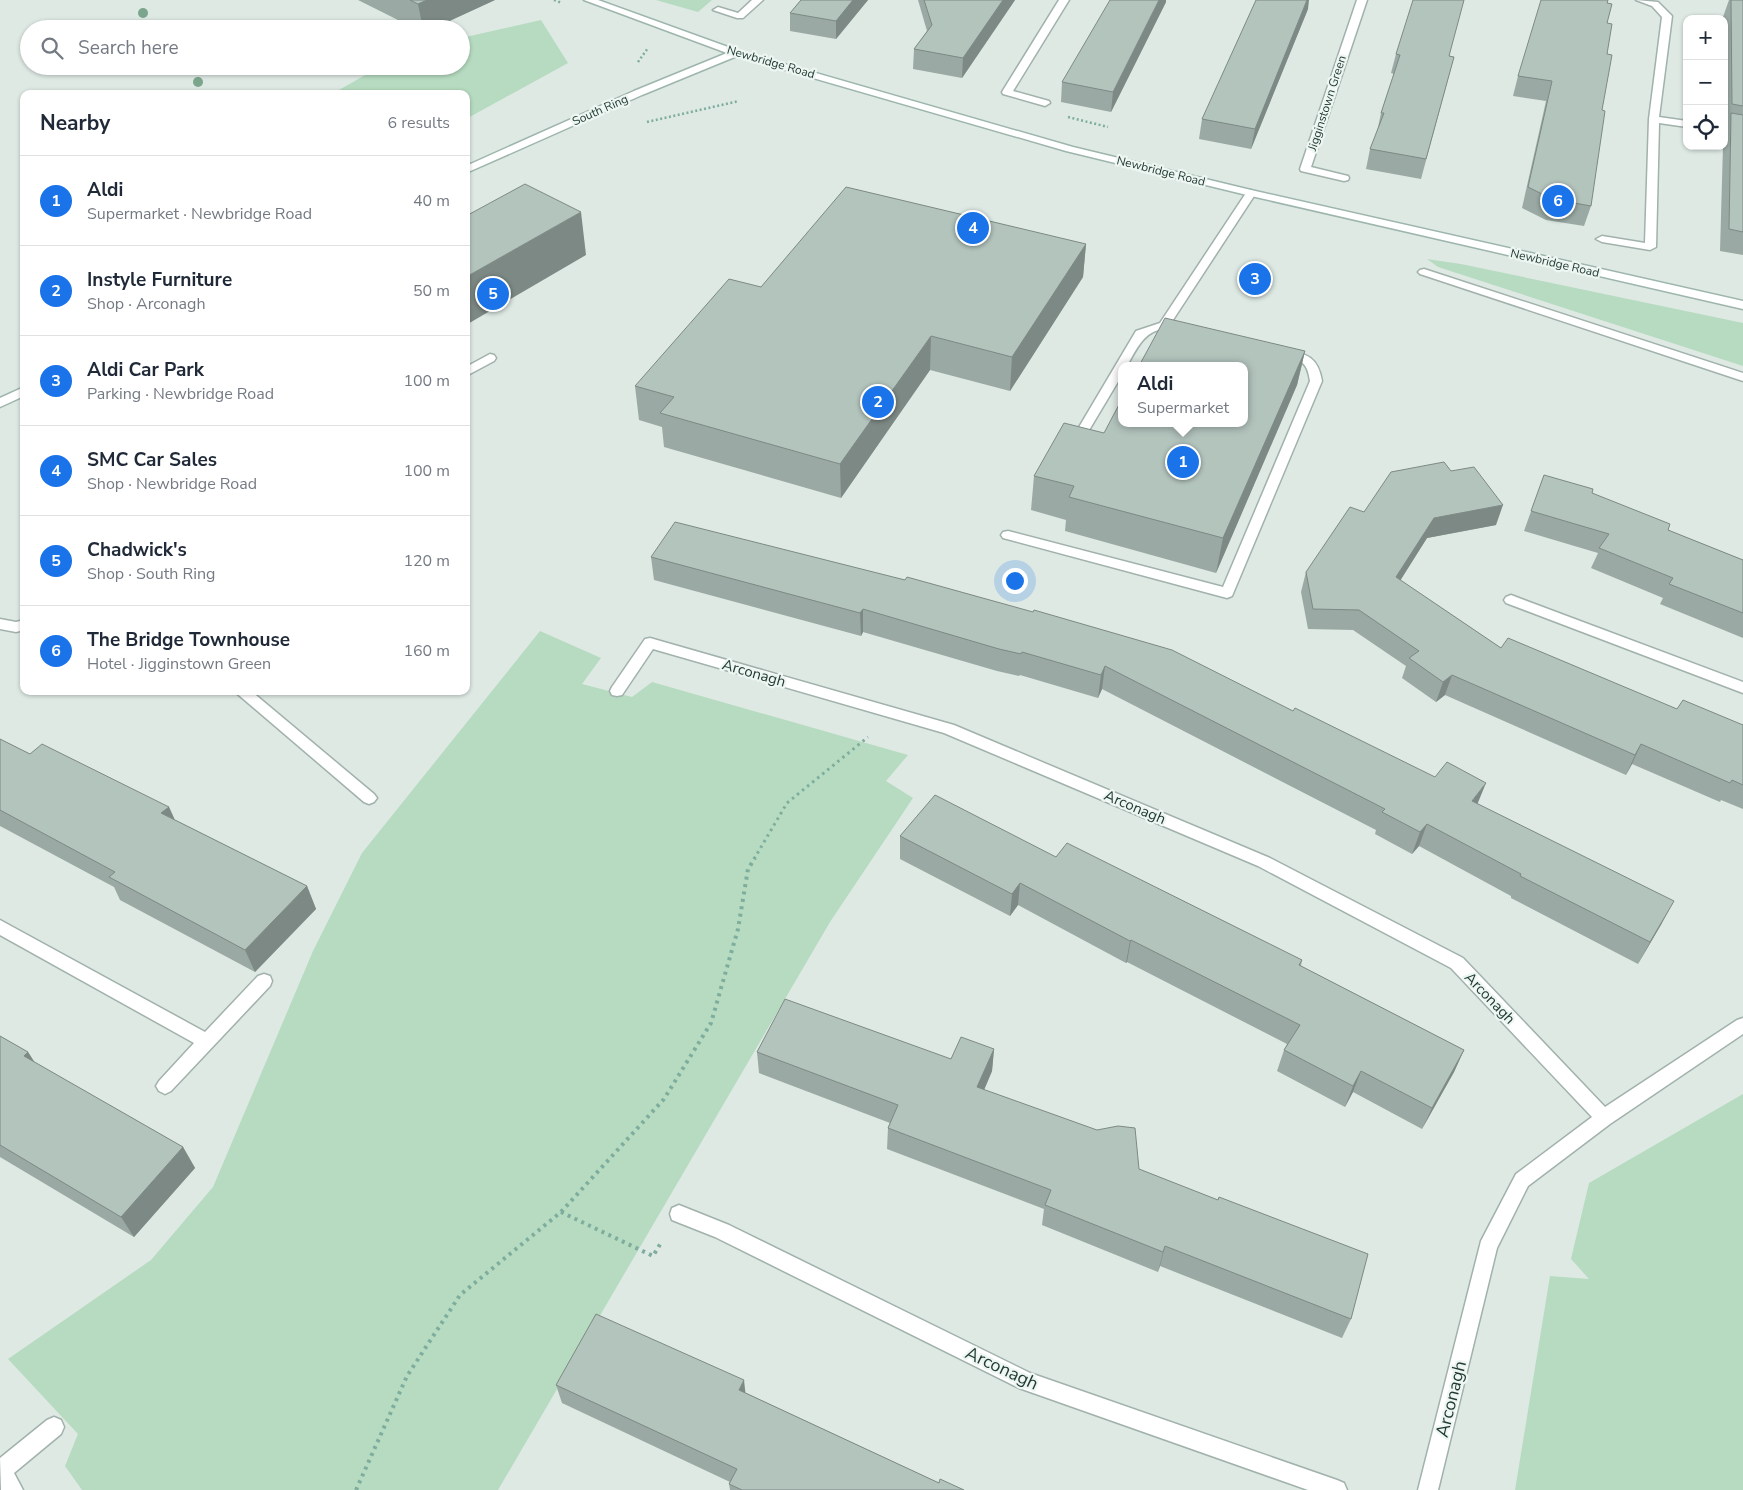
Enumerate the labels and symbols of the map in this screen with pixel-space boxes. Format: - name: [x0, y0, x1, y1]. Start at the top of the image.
- street label: Newbridge Road: [725, 42, 817, 82]
- street label: Jigginstown Green: [1304, 53, 1350, 154]
- street label: South Ring: [570, 91, 630, 129]
- street label: Newbridge Road: [1115, 152, 1207, 190]
- pin: 6: [1542, 182, 1574, 220]
- pin: 4: [957, 209, 989, 247]
- street label: Newbridge Road: [1509, 245, 1601, 281]
- pin: 3: [1239, 260, 1271, 298]
- pin: 5: [477, 275, 509, 313]
- pin: 2: [862, 383, 894, 421]
- pin: 1: [1167, 443, 1199, 481]
- your location: [1002, 568, 1028, 594]
- street label: Arconagh: [720, 654, 788, 692]
- street label: Arconagh: [1101, 785, 1169, 829]
- street label: Arconagh: [1460, 968, 1520, 1028]
- street label: Arconagh: [962, 1341, 1042, 1395]
- street label: Arconagh: [1430, 1358, 1472, 1440]

